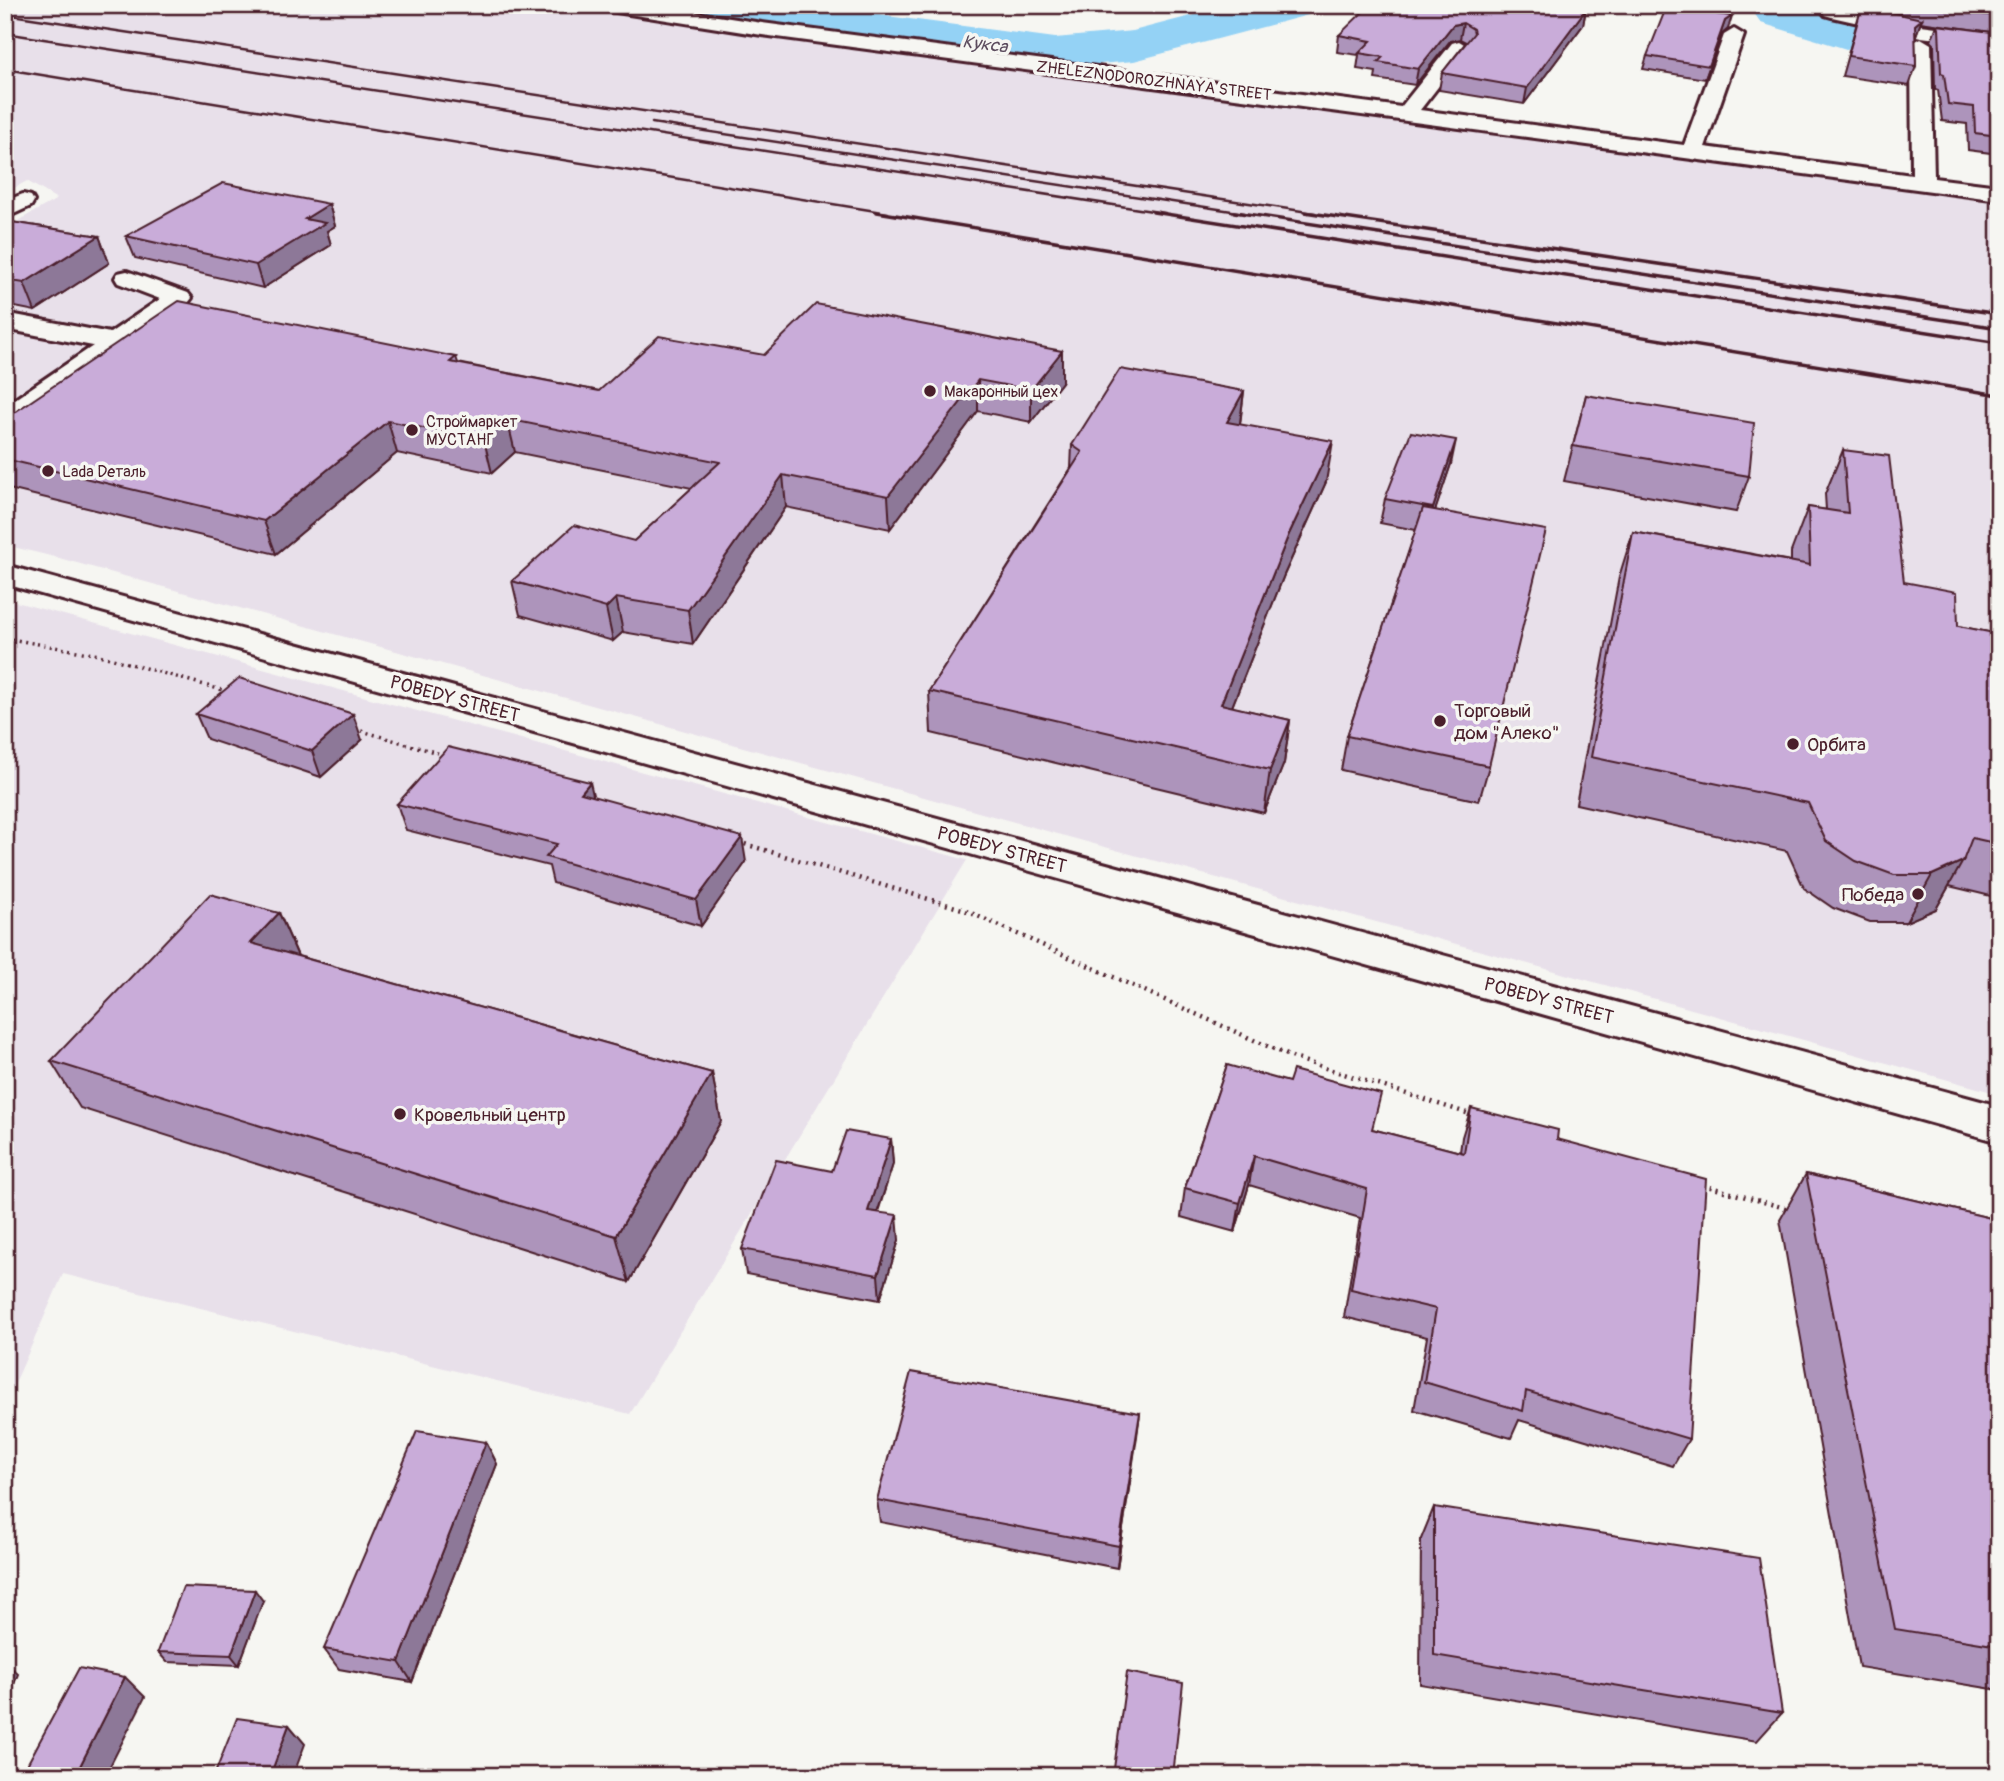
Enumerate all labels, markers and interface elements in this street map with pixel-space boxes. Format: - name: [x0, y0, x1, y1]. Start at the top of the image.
- water label: Кукса: [961, 30, 1010, 59]
- street label: ZHELEZNODOROZHNAYA STREET: [1035, 57, 1273, 105]
- place label: Макаронный цех: [944, 382, 1058, 402]
- marker: Макаронный цех: [922, 383, 938, 399]
- place label: Строймаркет МУСТАНГ: [426, 412, 517, 450]
- marker: Строймаркет МУСТАНГ: [404, 422, 420, 438]
- place label: Lada Dеталь: [62, 462, 146, 482]
- marker: Lada Dеталь: [40, 463, 56, 479]
- street label: POBEDY STREET: [387, 670, 522, 728]
- place label: Торговый дом "Алеко": [1454, 699, 1559, 745]
- marker: Торговый дом "Алеко": [1432, 713, 1448, 729]
- place label: Орбита: [1807, 733, 1866, 757]
- marker: Орбита: [1785, 736, 1801, 752]
- street label: POBEDY STREET: [934, 821, 1069, 879]
- place label: Победа: [1842, 883, 1904, 907]
- marker: Победа: [1910, 886, 1926, 902]
- street label: POBEDY STREET: [1481, 972, 1616, 1030]
- place label: Кровельный центр: [414, 1103, 566, 1127]
- marker: Кровельный центр: [392, 1106, 408, 1122]

